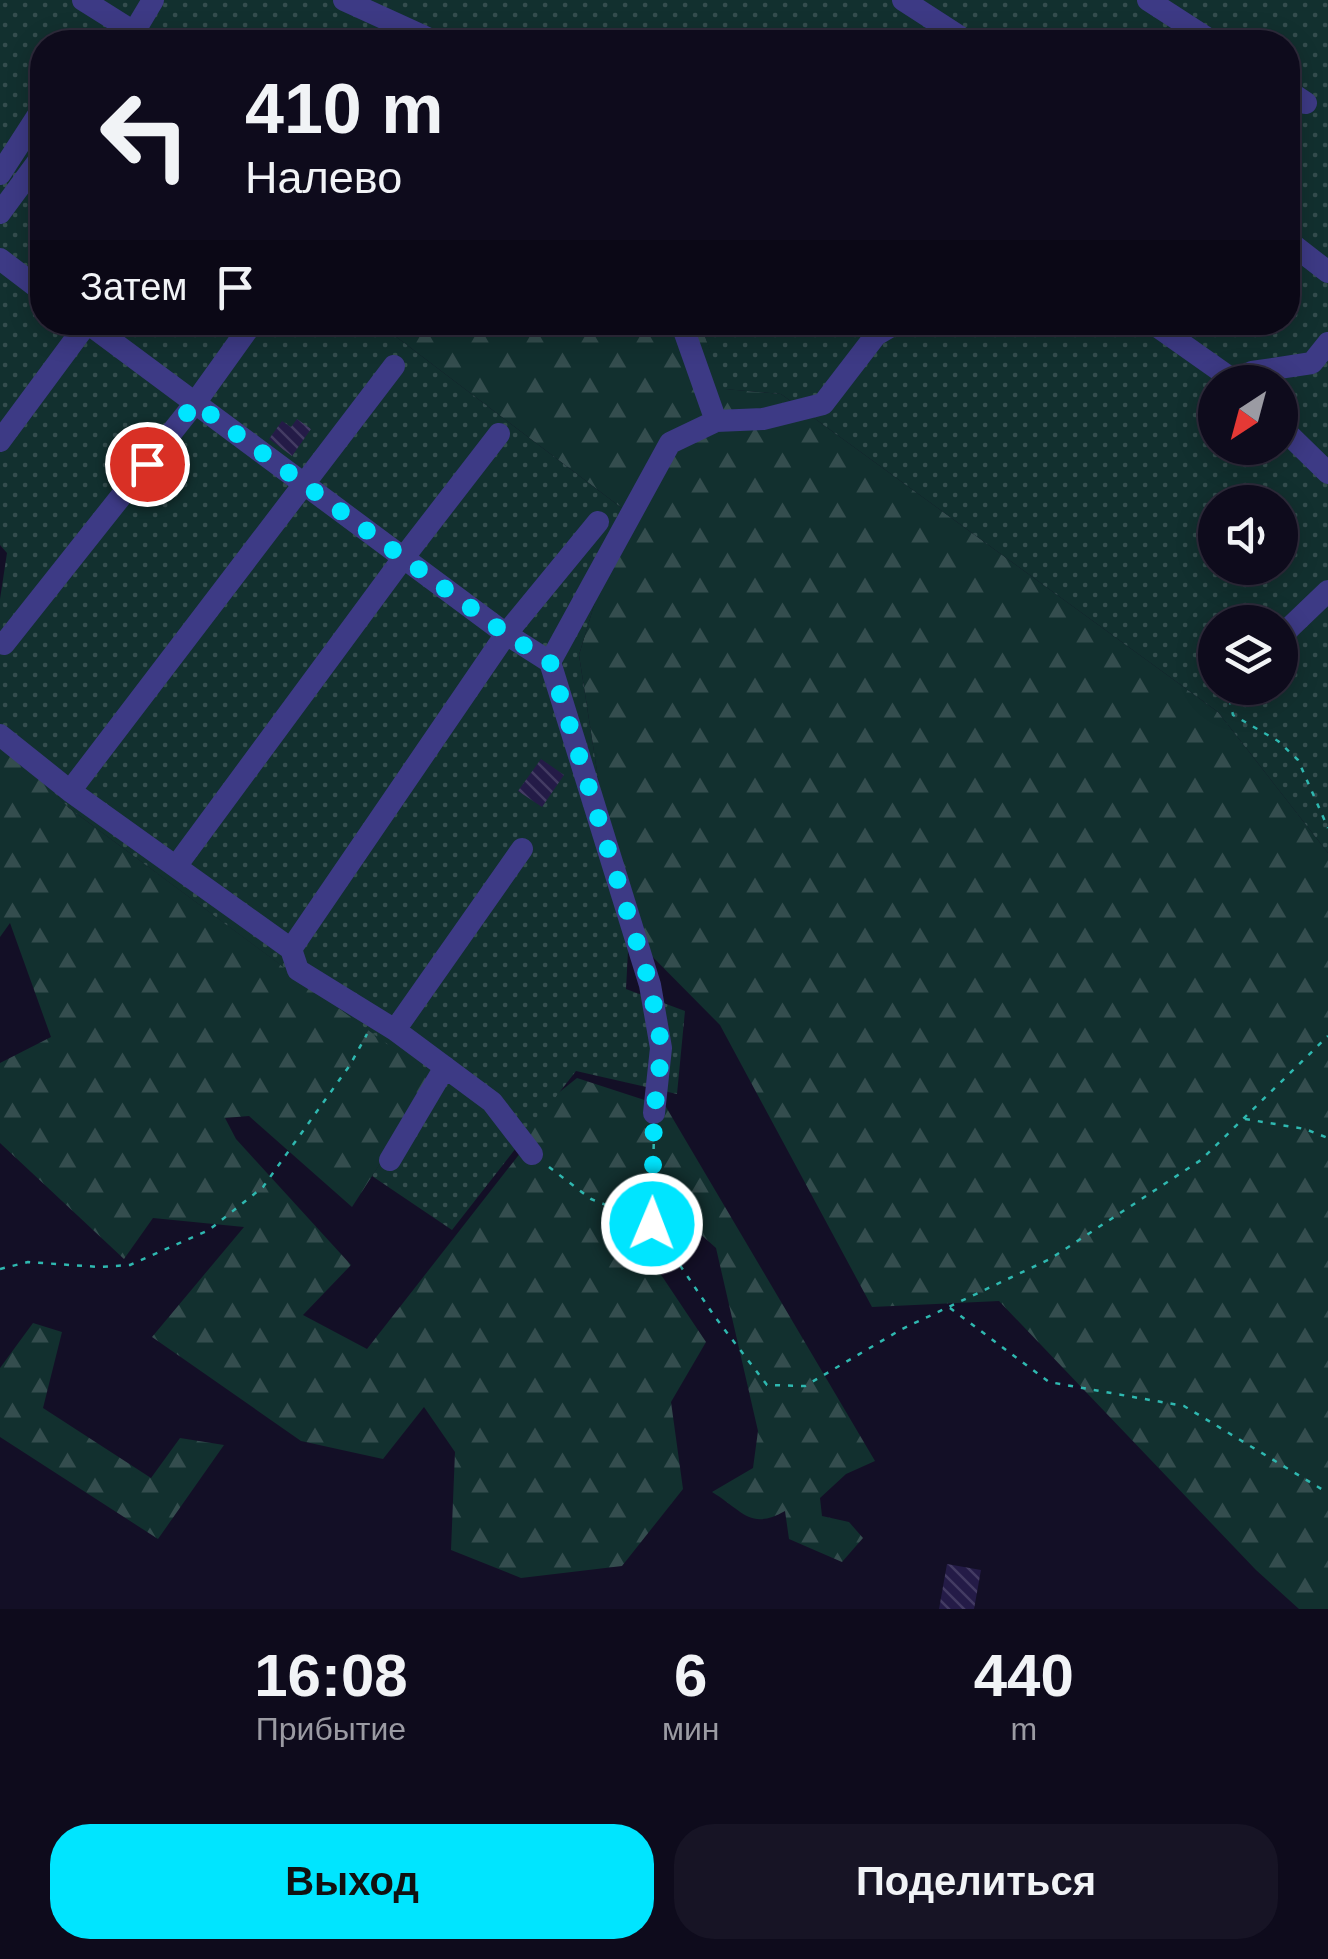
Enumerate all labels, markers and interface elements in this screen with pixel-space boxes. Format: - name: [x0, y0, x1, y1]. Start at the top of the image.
- icon: left: [80, 70, 210, 200]
- text: 410 m: [245, 70, 443, 148]
- text: Налево: [245, 152, 402, 203]
- icon: arrive: [208, 260, 263, 315]
- text: Затем: [80, 266, 188, 308]
- north arrow: [1198, 365, 1298, 465]
- map controls: [1198, 365, 1298, 705]
- pin: [105, 422, 190, 507]
- icon: arrive: [120, 437, 175, 492]
- button: sound: [1198, 485, 1298, 585]
- button: layers: [1198, 605, 1298, 705]
- position arrow: [600, 1172, 704, 1276]
- text: 16:08: [254, 1642, 408, 1709]
- text: 6: [674, 1642, 707, 1709]
- text: 440: [974, 1642, 1074, 1709]
- text: Прибытие: [256, 1711, 406, 1747]
- text: мин: [662, 1711, 719, 1747]
- text: m: [1010, 1711, 1037, 1747]
- button: Выход: [50, 1824, 654, 1939]
- button: Поделиться: [674, 1824, 1278, 1939]

